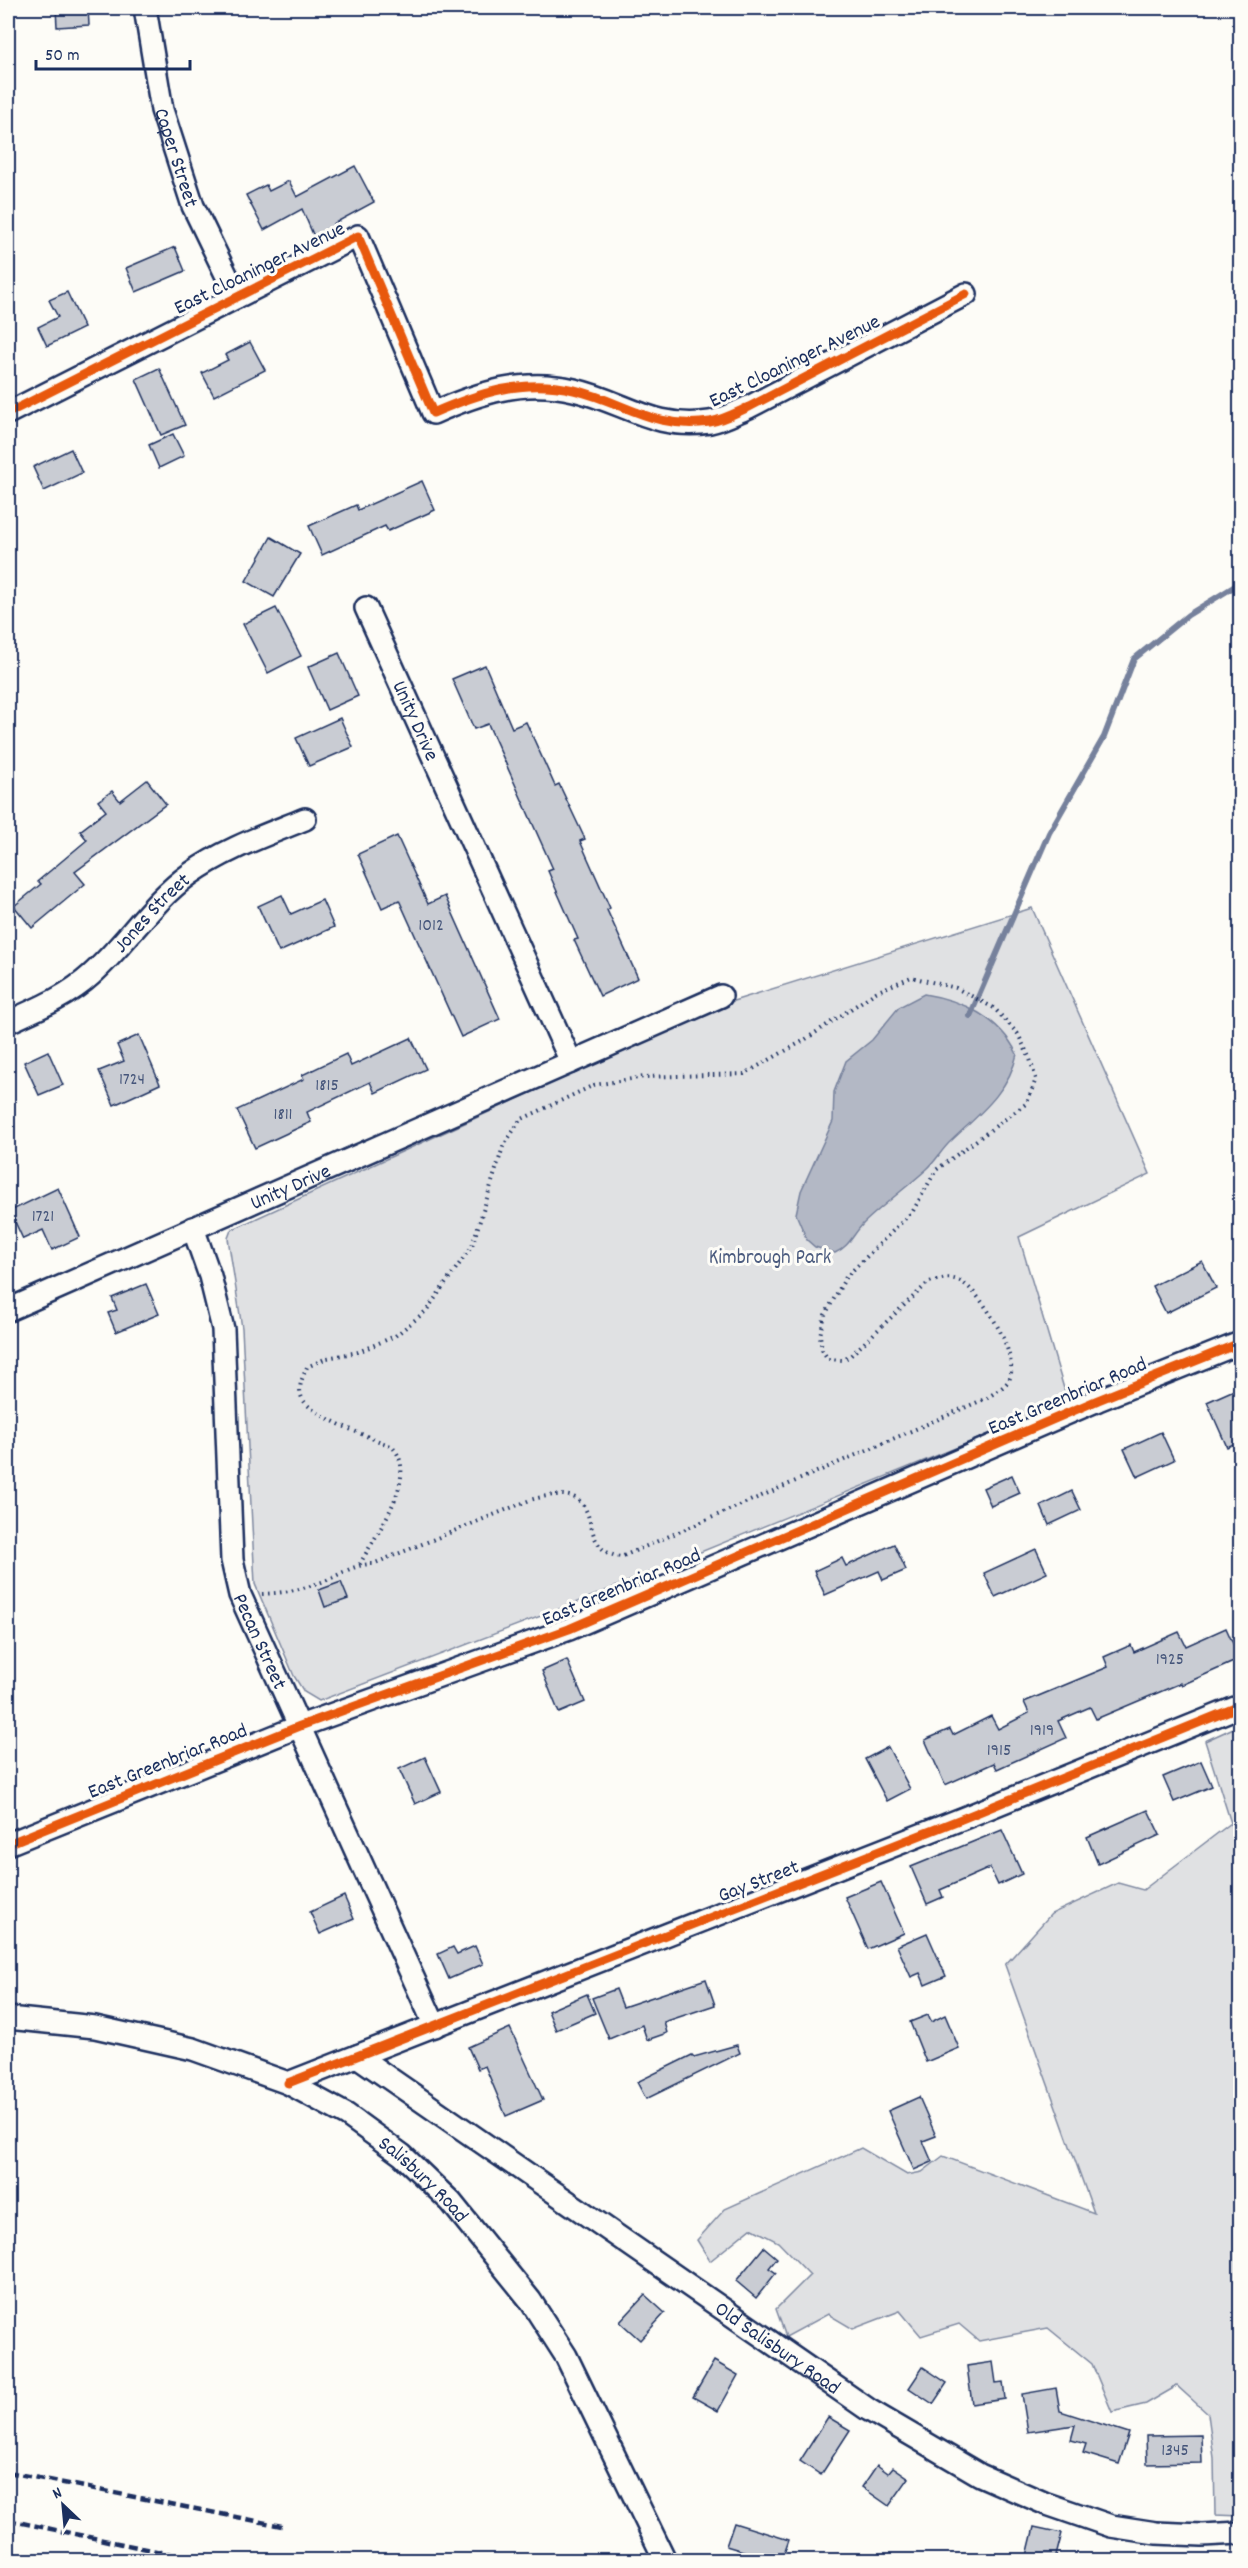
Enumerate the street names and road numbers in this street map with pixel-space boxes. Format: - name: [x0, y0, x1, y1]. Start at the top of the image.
- street label: Caper Street: [144, 105, 205, 212]
- street label: East Cloaninger Avenue: [170, 215, 351, 324]
- street label: East Cloaninger Avenue: [705, 308, 886, 417]
- street label: Unity Drive: [383, 676, 445, 766]
- street label: Jones Street: [108, 867, 198, 961]
- street label: Unity Drive: [246, 1158, 336, 1220]
- street label: East Greenbriar Road: [984, 1351, 1152, 1445]
- street label: East Greenbriar Road: [538, 1542, 706, 1636]
- street label: Pecan Street: [223, 1589, 293, 1695]
- street label: East Greenbriar Road: [84, 1717, 252, 1808]
- street label: Gay Street: [714, 1854, 804, 1912]
- street label: Salisbury Road: [371, 2130, 474, 2230]
- street label: Old Salisbury Road: [707, 2295, 845, 2404]

